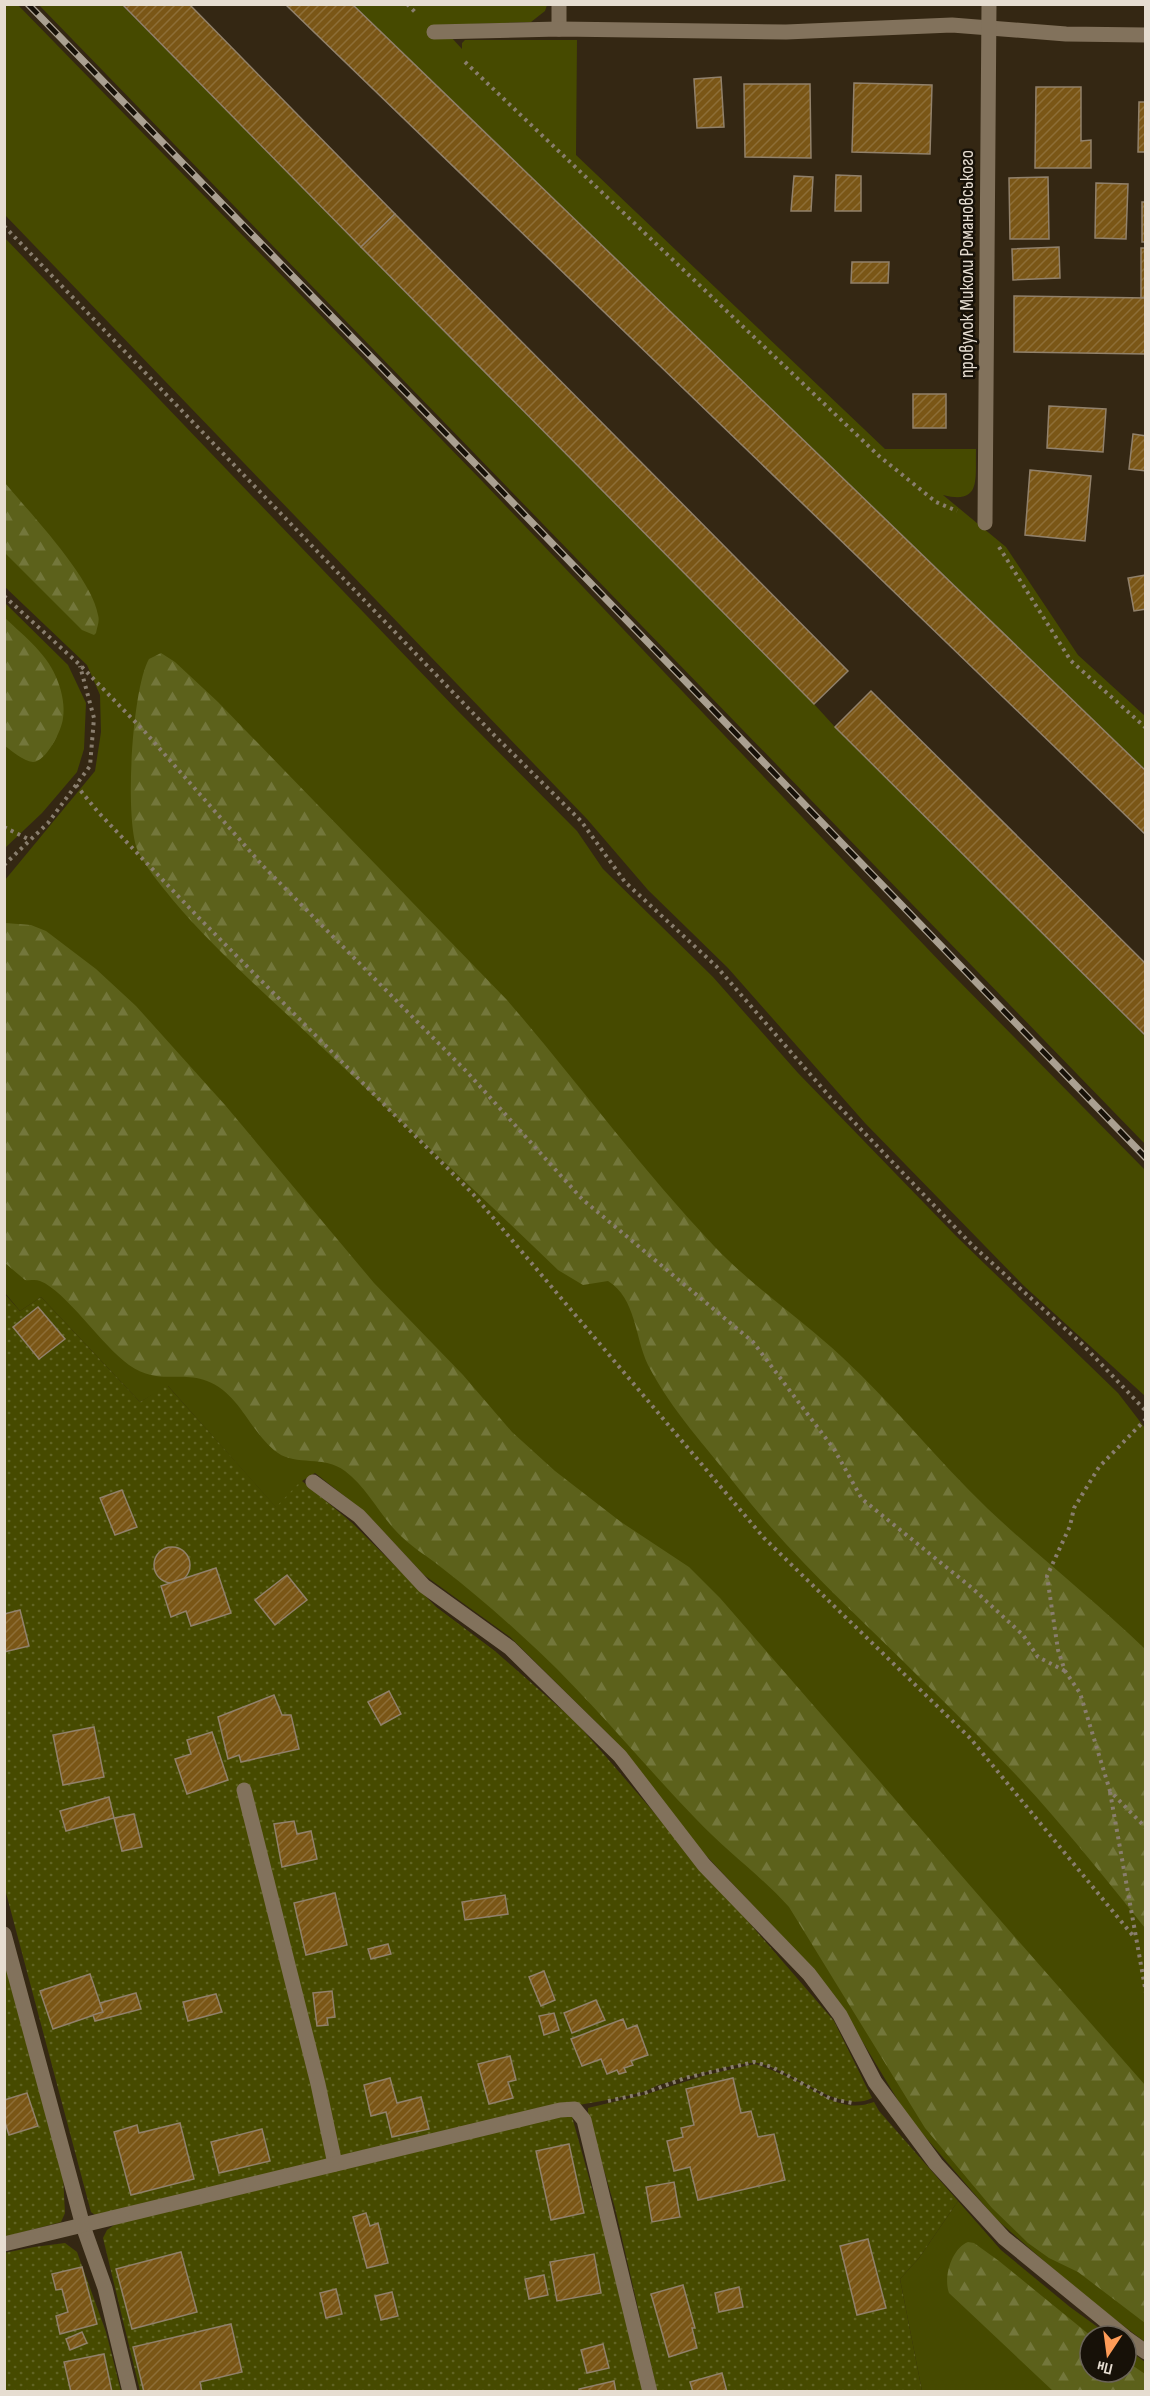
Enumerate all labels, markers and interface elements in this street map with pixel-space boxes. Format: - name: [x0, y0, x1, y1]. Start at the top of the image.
- street label: провулок Миколи Романовського: [955, 150, 979, 378]
- north arrow: [1078, 2324, 1138, 2384]
- text: Пн: [1095, 2356, 1115, 2378]

